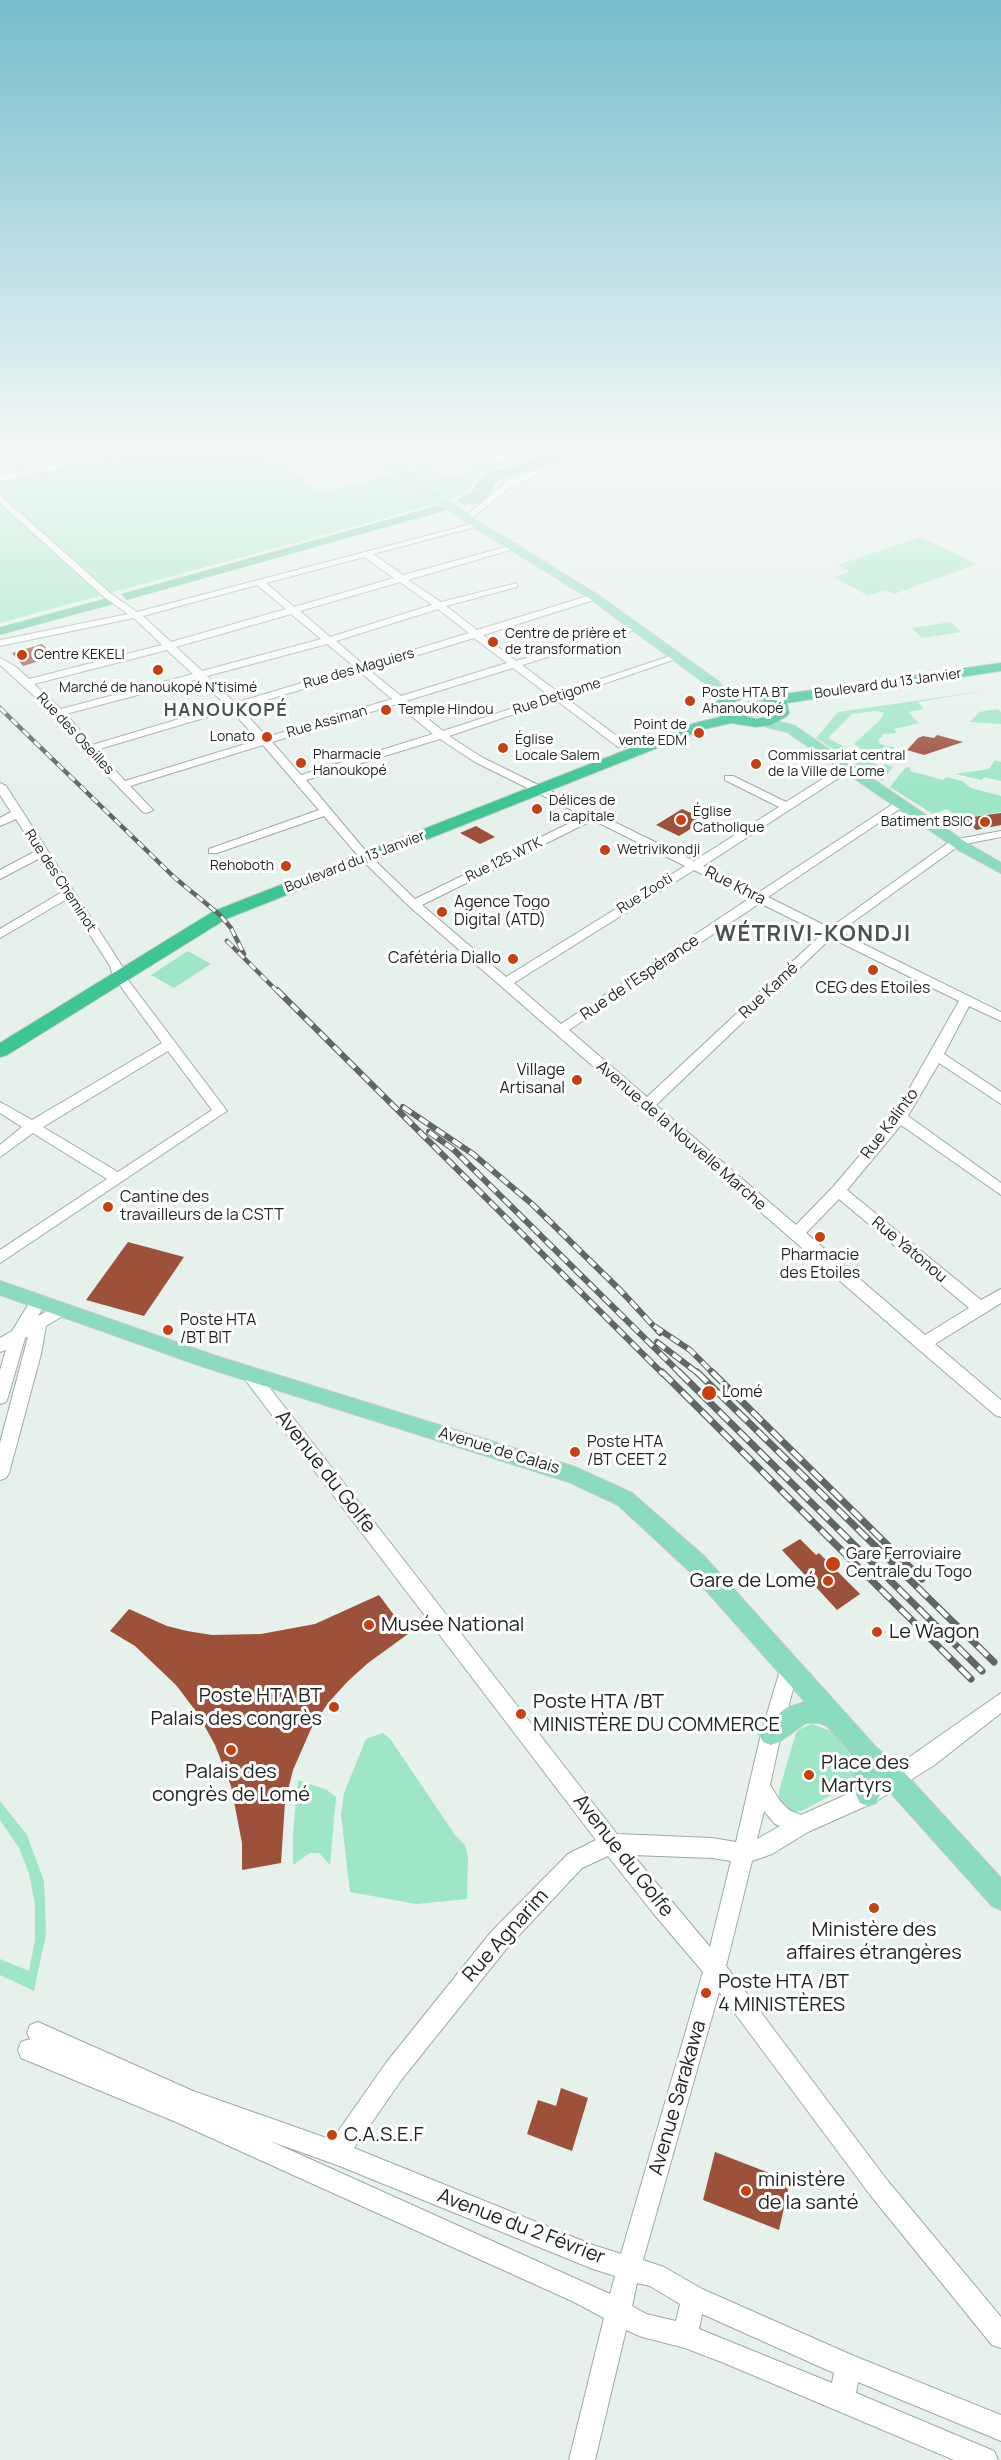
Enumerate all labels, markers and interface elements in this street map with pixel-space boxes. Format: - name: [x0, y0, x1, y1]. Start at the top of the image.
- place label: Centre de prière et de transformation: [505, 626, 627, 658]
- marker: Centre de prière et de transformation: [486, 635, 500, 649]
- street label: Rue des Maguiers: [302, 645, 416, 693]
- place label: Centre KEKELI: [34, 647, 125, 663]
- marker: Centre KEKELI: [15, 648, 29, 662]
- marker: Marché de hanoukopé N'tisimé: [151, 663, 165, 677]
- street label: Boulevard du 13 Janvier: [813, 665, 963, 703]
- street label: Rue Detigome: [511, 675, 603, 719]
- place label: Marché de hanoukopé N'tisimé: [59, 680, 257, 696]
- place label: Poste HTA BT Ahanoukopé: [702, 685, 788, 718]
- street label: Rue des Oseilles: [33, 690, 117, 778]
- marker: Poste HTA BT Ahanoukopé: [683, 694, 697, 708]
- district label: HANOUKOPÉ: [164, 700, 288, 722]
- street label: Rue Assiman: [285, 702, 369, 742]
- place label: Temple Hindou: [398, 702, 494, 718]
- marker: Temple Hindou: [379, 703, 393, 717]
- place label: Point de vente EDM: [618, 717, 687, 750]
- marker: Point de vente EDM: [692, 726, 706, 740]
- place label: Lonato: [210, 729, 255, 745]
- marker: Lonato: [260, 730, 274, 744]
- place label: Église Locale Salem: [515, 732, 600, 764]
- marker: Église Locale Salem: [496, 741, 510, 755]
- place label: Pharmacie Hanoukopé: [313, 747, 387, 780]
- place label: Commissariat central de la Ville de Lome: [768, 748, 906, 780]
- marker: Pharmacie Hanoukopé: [294, 756, 308, 770]
- marker: Commissariat central de la Ville de Lome: [749, 757, 763, 771]
- place label: Délices de la capitale: [549, 793, 615, 826]
- marker: Délices de la capitale: [530, 802, 544, 816]
- place label: Église Catholique: [693, 804, 764, 837]
- marker: Église Catholique: [674, 813, 688, 827]
- place label: Batiment BSIC: [881, 814, 973, 830]
- marker: Batiment BSIC: [978, 815, 992, 829]
- street label: Rue des Cheminot: [21, 827, 99, 935]
- street label: Boulevard du 13 Janvier: [283, 828, 427, 896]
- street label: Rue 125.WTK: [463, 834, 545, 886]
- place label: Wetrivikondji: [617, 842, 700, 858]
- marker: Wetrivikondji: [598, 843, 612, 857]
- place label: Rehoboth: [210, 858, 274, 874]
- marker: Rehoboth: [279, 859, 293, 873]
- street label: Rue Khra: [701, 863, 769, 909]
- street label: Rue Zooti: [614, 870, 676, 918]
- place label: Agence Togo Digital (ATD): [454, 893, 550, 931]
- marker: Agence Togo Digital (ATD): [435, 905, 449, 919]
- district label: WÉTRIVI-KONDJI: [714, 922, 912, 948]
- street label: Rue de l'Espérance: [577, 931, 703, 1025]
- place label: Cafétéria Diallo: [388, 949, 501, 969]
- marker: Cafétéria Diallo: [506, 952, 520, 966]
- street label: Rue Kamé: [736, 959, 802, 1023]
- marker: CEG des Etoiles: [866, 963, 880, 977]
- place label: CEG des Etoiles: [816, 979, 930, 999]
- street label: Avenue de la Nouvelle Marche: [592, 1057, 770, 1215]
- place label: Village Artisanal: [500, 1061, 565, 1099]
- marker: Village Artisanal: [570, 1073, 584, 1087]
- street label: Rue Kalinto: [857, 1085, 923, 1163]
- place label: Cantine des travailleurs de la CSTT: [120, 1188, 284, 1226]
- marker: Cantine des travailleurs de la CSTT: [101, 1200, 115, 1214]
- street label: Rue Yatonou: [867, 1213, 951, 1287]
- marker: Pharmacie des Etoiles: [813, 1230, 827, 1244]
- place label: Pharmacie des Etoiles: [780, 1246, 860, 1284]
- place label: Poste HTA /BT BIT: [180, 1311, 256, 1349]
- marker: Poste HTA /BT BIT: [161, 1323, 175, 1337]
- place label: Lomé: [722, 1383, 763, 1403]
- marker: Lomé: [700, 1384, 718, 1402]
- street label: Avenue du Golfe: [270, 1406, 380, 1538]
- street label: Avenue de Calais: [436, 1424, 562, 1478]
- place label: Poste HTA /BT CEET 2: [587, 1433, 667, 1471]
- marker: Poste HTA /BT CEET 2: [568, 1445, 582, 1459]
- place label: Gare Ferroviaire Centrale du Togo: [846, 1545, 972, 1583]
- marker: Gare Ferroviaire Centrale du Togo: [824, 1555, 842, 1573]
- place label: Gare de Lomé: [690, 1569, 816, 1593]
- marker: Gare de Lomé: [821, 1574, 835, 1588]
- place label: Musée National: [381, 1613, 525, 1637]
- marker: Musée National: [362, 1618, 376, 1632]
- place label: Le Wagon: [889, 1620, 979, 1644]
- marker: Le Wagon: [870, 1625, 884, 1639]
- place label: Poste HTA BT Palais des congrès: [151, 1684, 322, 1731]
- place label: Poste HTA /BT MINISTÈRE DU COMMERCE: [533, 1690, 780, 1737]
- marker: Poste HTA BT Palais des congrès: [327, 1700, 341, 1714]
- marker: Poste HTA /BT MINISTÈRE DU COMMERCE: [514, 1707, 528, 1721]
- marker: Palais des congrès de Lomé: [224, 1743, 238, 1757]
- place label: Place des Martyrs: [821, 1751, 909, 1798]
- place label: Palais des congrès de Lomé: [152, 1760, 310, 1807]
- marker: Place des Martyrs: [802, 1768, 816, 1782]
- street label: Avenue du Golfe: [568, 1790, 678, 1922]
- street label: Rue Agnarim: [458, 1885, 554, 1987]
- marker: Ministère des affaires étrangères: [867, 1901, 881, 1915]
- place label: Ministère des affaires étrangères: [786, 1918, 962, 1965]
- place label: Poste HTA /BT 4 MINISTÈRES: [718, 1970, 849, 2017]
- marker: Poste HTA /BT 4 MINISTÈRES: [699, 1986, 713, 2000]
- street label: Avenue Sarakawa: [644, 2018, 712, 2178]
- place label: C.A.S.E.F: [344, 2123, 424, 2147]
- marker: C.A.S.E.F: [325, 2128, 339, 2142]
- place label: ministère de la santé: [758, 2168, 859, 2215]
- street label: Avenue du 2 Février: [434, 2184, 608, 2270]
- marker: ministère de la santé: [739, 2184, 753, 2198]

